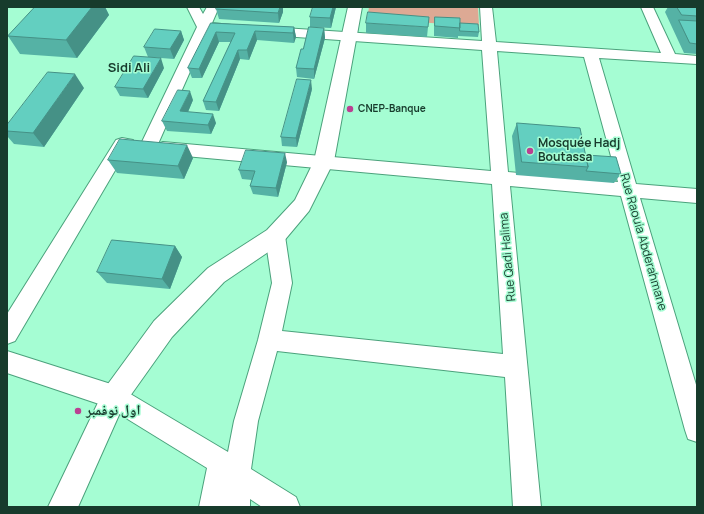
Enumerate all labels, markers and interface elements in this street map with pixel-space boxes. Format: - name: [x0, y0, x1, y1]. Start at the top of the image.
- district label: Sidi Ali: [108, 60, 150, 76]
- place label: CNEP-Banque: [358, 103, 426, 115]
- marker: CNEP-Banque: [345, 104, 355, 114]
- place label: Mosquée Hadj Boutassa: [538, 137, 620, 165]
- marker: Mosquée Hadj Boutassa: [525, 146, 535, 156]
- street label: Rue Raouia Abderahmane: [616, 172, 670, 312]
- street label: Rue Qadi Halima: [497, 212, 519, 302]
- place label: اول نوفمبر: [86, 403, 140, 419]
- marker: اول نوفمبر: [73, 406, 83, 416]

